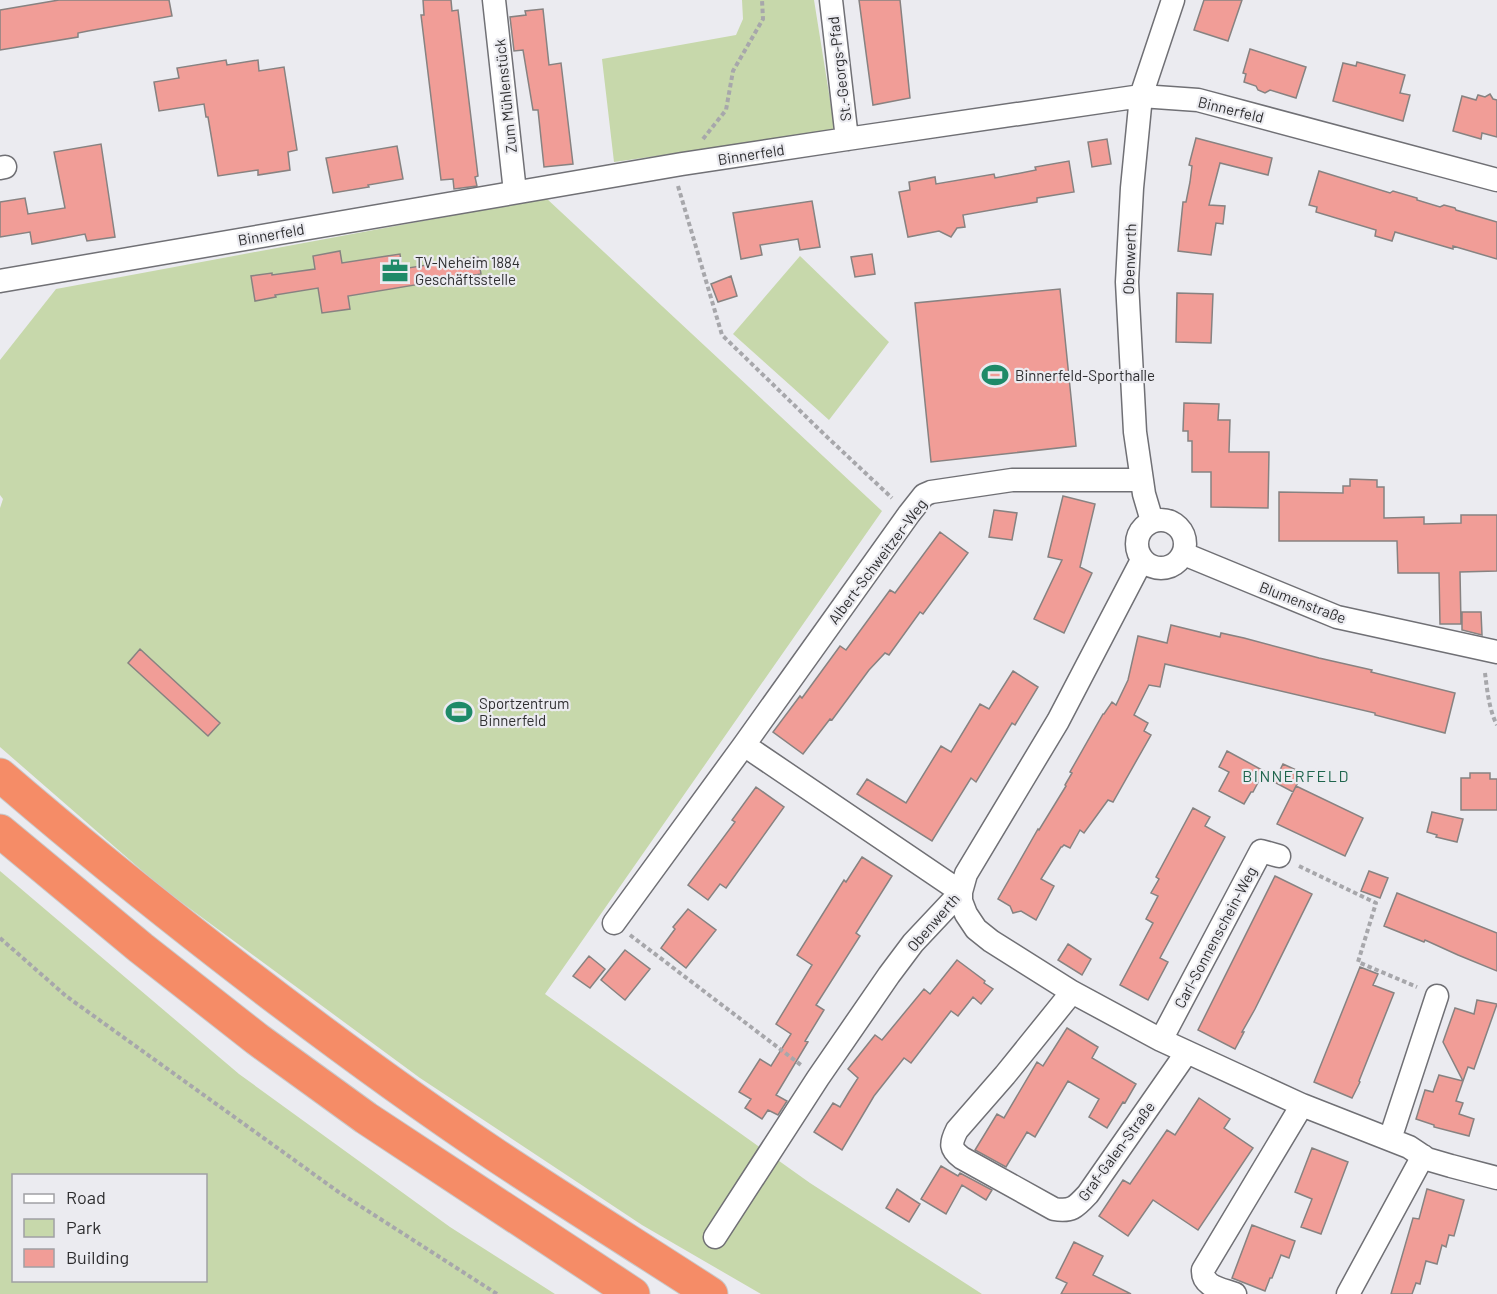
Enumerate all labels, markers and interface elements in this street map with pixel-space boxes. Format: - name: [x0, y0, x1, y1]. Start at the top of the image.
- street label: St.-Georgs-Pfad: [824, 16, 854, 122]
- street label: Zum Mühlenstück: [490, 38, 520, 154]
- street label: Binnerfeld: [1196, 92, 1266, 126]
- street label: Binnerfeld: [716, 140, 786, 168]
- street label: Binnerfeld: [236, 219, 306, 249]
- street label: Obenwerth: [1119, 223, 1139, 295]
- place label: TV-Neheim 1884 Geschäftsstelle: [415, 253, 520, 288]
- office icon: TV-Neheim 1884 Geschäftsstelle: [380, 256, 410, 286]
- sports icon: Binnerfeld-Sporthalle: [980, 360, 1010, 390]
- place label: Binnerfeld-Sporthalle: [1015, 366, 1155, 384]
- street label: Albert-Schweitzer-Weg: [824, 495, 930, 627]
- street label: Blumenstraße: [1257, 577, 1349, 627]
- place label: Sportzentrum Binnerfeld: [479, 694, 569, 729]
- sports icon: Sportzentrum Binnerfeld: [444, 697, 474, 727]
- district label: BINNERFELD: [1242, 766, 1350, 785]
- street label: Carl-Sonnenschein-Weg: [1170, 863, 1260, 1011]
- street label: Obenwerth: [903, 889, 963, 955]
- street label: Graf-Galen-Straße: [1074, 1098, 1158, 1204]
- legend: [12, 1174, 207, 1282]
- text: Road: [66, 1186, 106, 1208]
- text: Park: [66, 1216, 101, 1238]
- text: Building: [66, 1246, 129, 1268]

